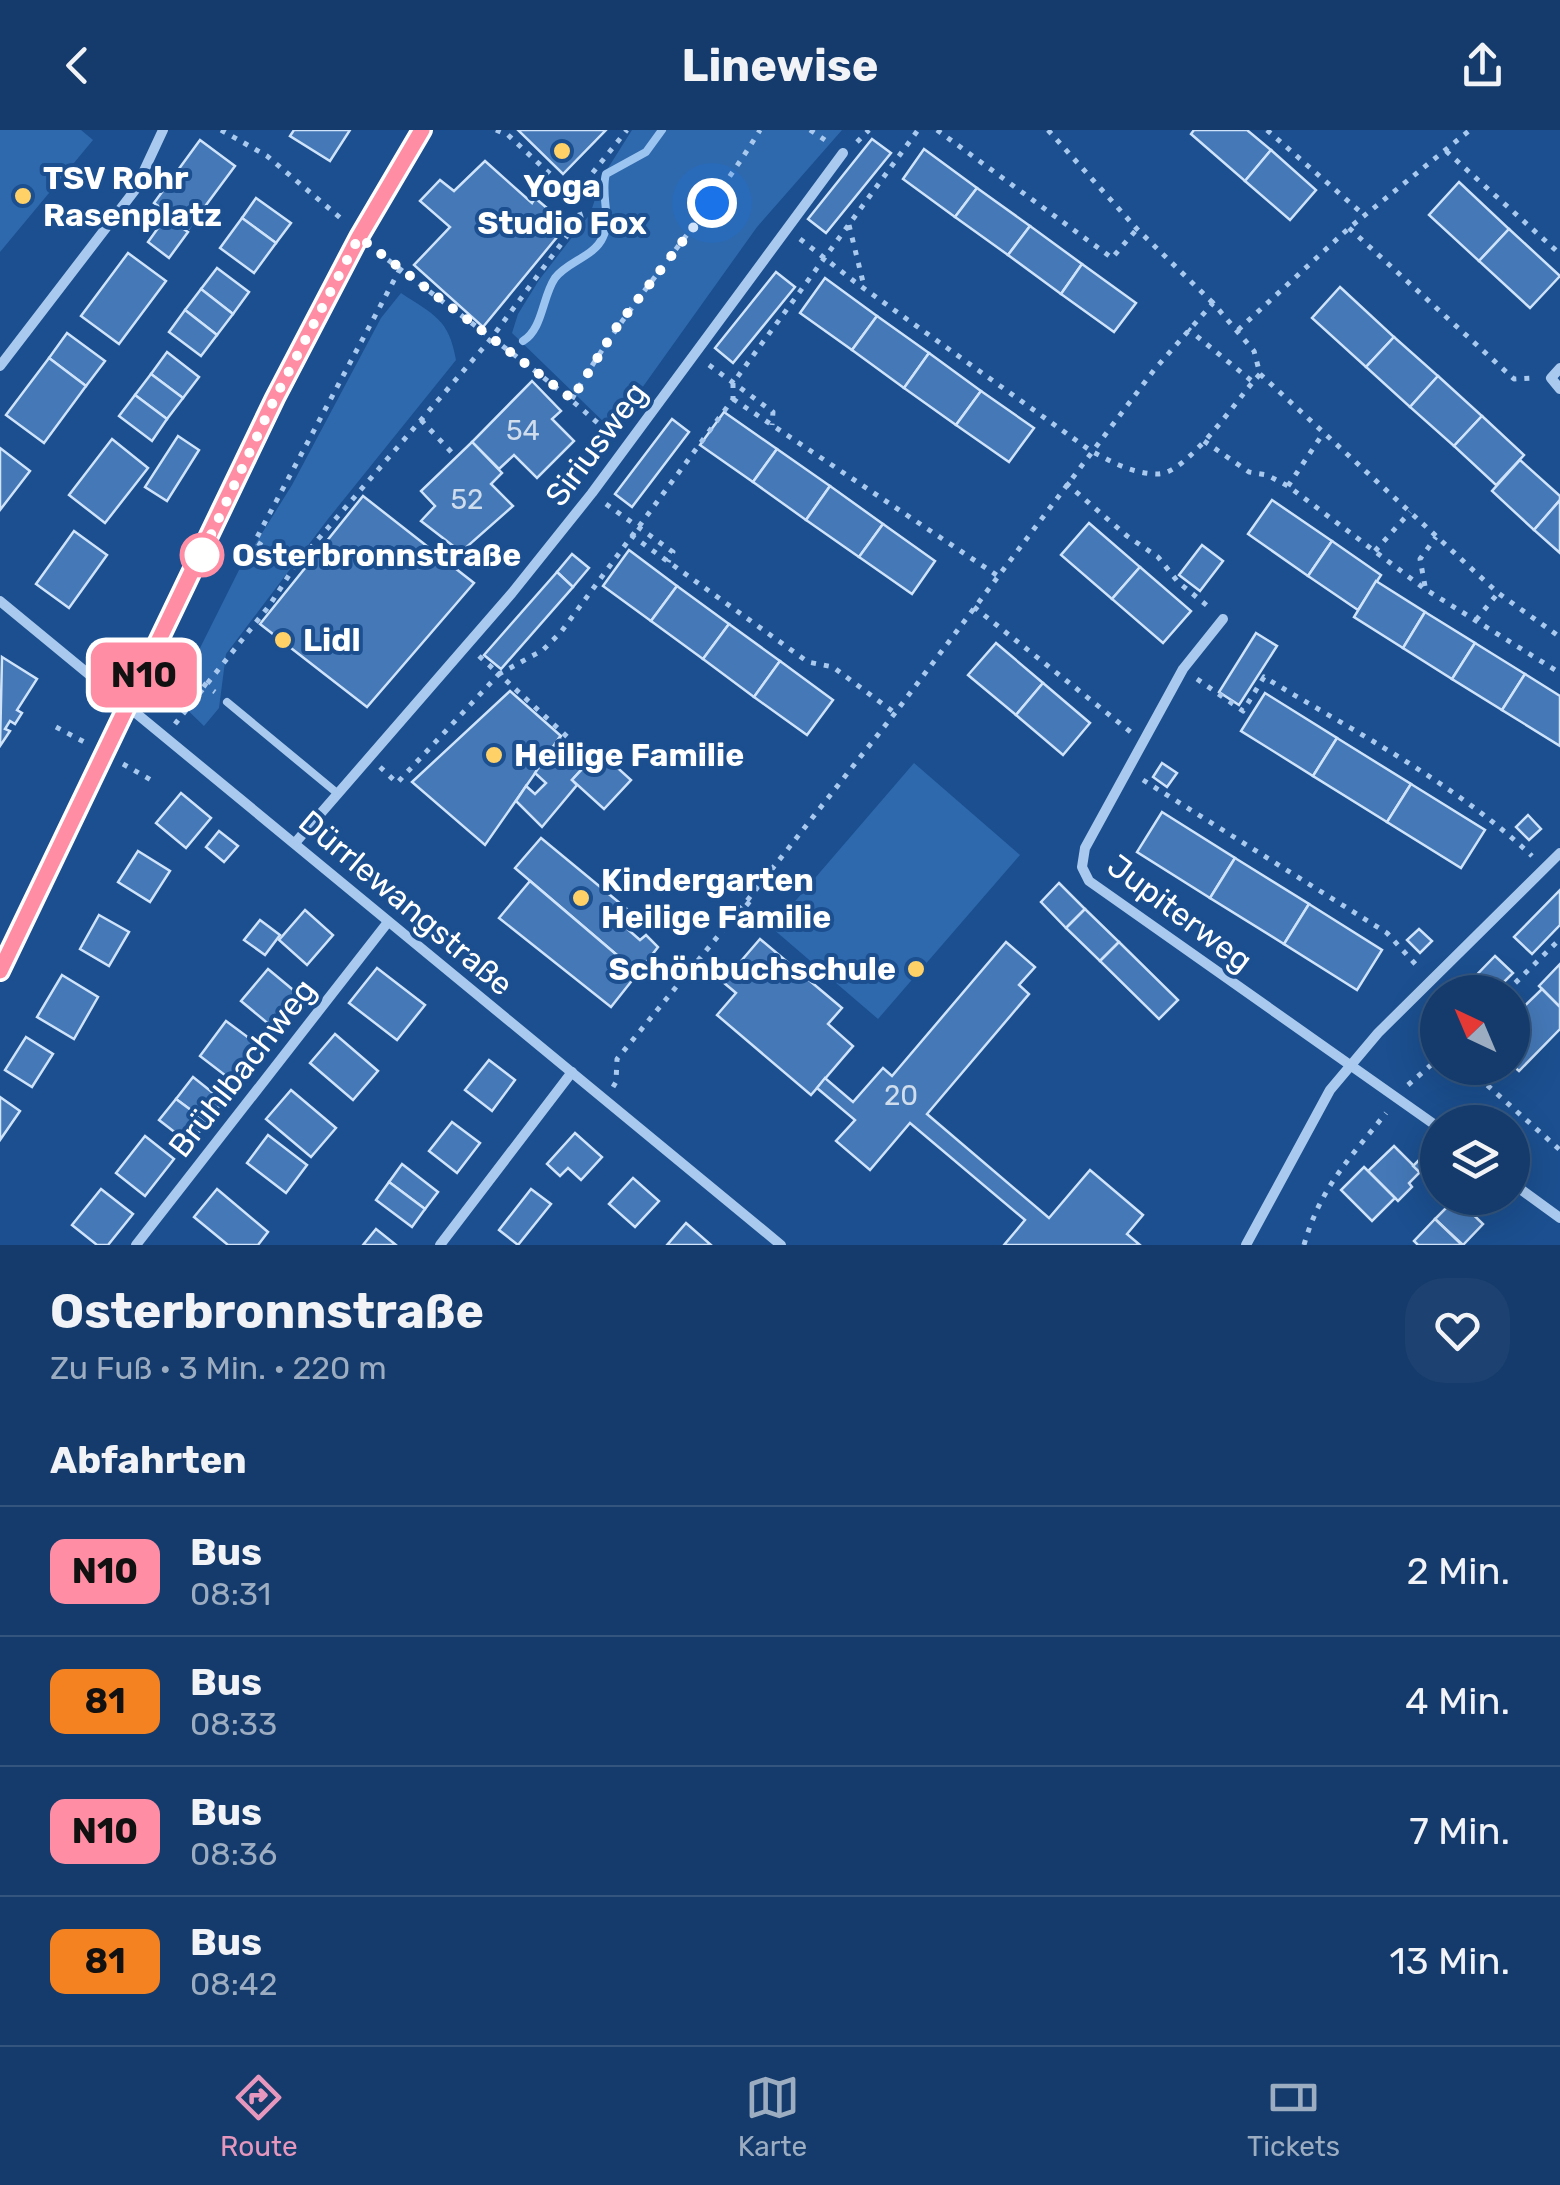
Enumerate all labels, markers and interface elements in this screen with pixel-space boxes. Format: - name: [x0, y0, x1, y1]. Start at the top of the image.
- icon: back: [50, 38, 105, 93]
- icon: share: [1455, 38, 1510, 93]
- text: Linewise: [682, 39, 878, 92]
- marker: Yoga Studio Fox: [551, 140, 573, 162]
- place label: TSV Rohr Rasenplatz: [43, 159, 222, 234]
- place label: Yoga Studio Fox: [477, 167, 647, 242]
- your location: [687, 178, 737, 228]
- marker: TSV Rohr Rasenplatz: [12, 185, 34, 207]
- street label: Siriusweg: [537, 375, 655, 513]
- house number: 54: [506, 414, 540, 447]
- house number: 52: [450, 483, 484, 516]
- marker: Osterbronnstraße: [181, 534, 223, 576]
- place label: Osterbronnstraße: [232, 536, 521, 574]
- place label: Lidl: [303, 621, 361, 659]
- marker: Lidl: [272, 629, 294, 651]
- line badge: N10: [86, 642, 202, 708]
- text: N10: [111, 654, 177, 696]
- place label: Heilige Familie: [514, 736, 744, 774]
- marker: Heilige Familie: [483, 744, 505, 766]
- street label: Dürrlewangstraße: [291, 803, 521, 1003]
- street label: Jupiterweg: [1100, 846, 1260, 980]
- place label: Kindergarten Heilige Familie: [601, 861, 831, 936]
- marker: Kindergarten Heilige Familie: [570, 887, 592, 909]
- place label: Schönbuchschule: [609, 950, 896, 988]
- marker: Schönbuchschule: [905, 958, 927, 980]
- street label: Brühlbachweg: [161, 971, 323, 1165]
- north arrow: [1420, 975, 1530, 1085]
- map controls: [1420, 975, 1530, 1215]
- house number: 20: [884, 1079, 918, 1112]
- button: layers: [1420, 1105, 1530, 1215]
- button: heart: [1405, 1278, 1510, 1383]
- text: Osterbronnstraße: [50, 1283, 484, 1340]
- text: Zu Fuß · 3 Min. · 220 m: [50, 1349, 387, 1387]
- text: Abfahrten: [50, 1437, 247, 1483]
- text: Bus: [190, 1529, 262, 1575]
- text: 2 Min.: [1406, 1548, 1510, 1594]
- text: N10: [72, 1550, 138, 1592]
- text: 08:31: [190, 1575, 271, 1613]
- text: Bus: [190, 1659, 262, 1705]
- text: 4 Min.: [1405, 1678, 1510, 1724]
- text: 81: [84, 1680, 126, 1722]
- text: 08:33: [190, 1705, 277, 1743]
- text: Bus: [190, 1789, 262, 1835]
- text: 7 Min.: [1409, 1808, 1510, 1854]
- text: N10: [72, 1810, 138, 1852]
- text: 08:36: [190, 1835, 277, 1873]
- text: Bus: [190, 1919, 262, 1965]
- text: 13 Min.: [1390, 1938, 1510, 1984]
- text: 81: [84, 1940, 126, 1982]
- text: 08:42: [190, 1965, 278, 2003]
- tab: Route: [220, 2070, 298, 2163]
- tab: Karte: [738, 2070, 807, 2163]
- tab: Tickets: [1247, 2070, 1340, 2163]

